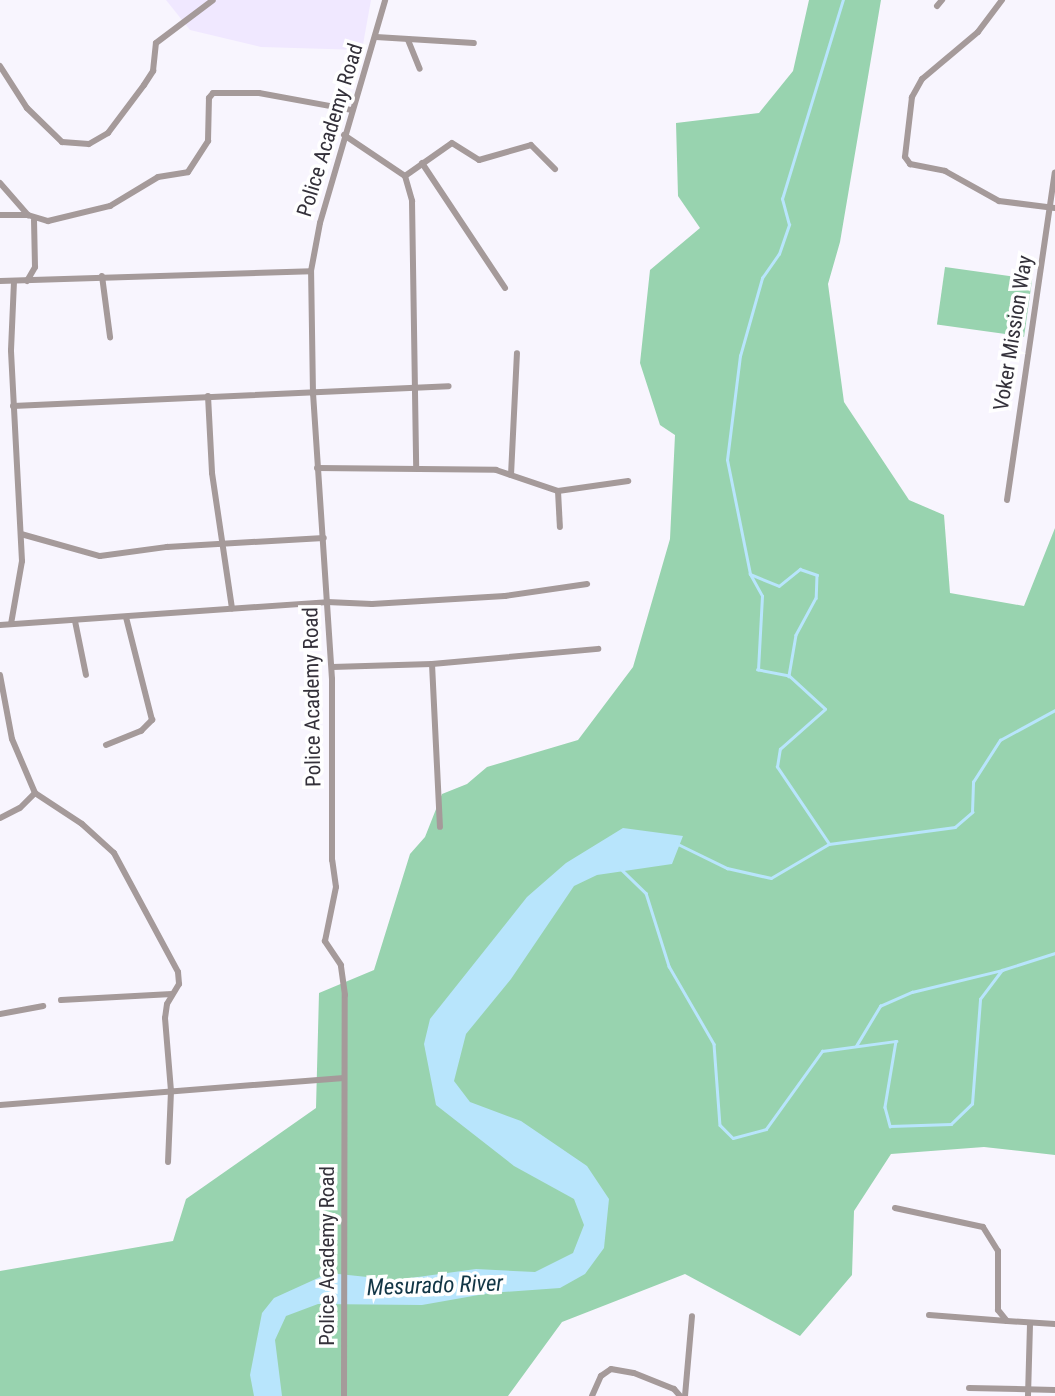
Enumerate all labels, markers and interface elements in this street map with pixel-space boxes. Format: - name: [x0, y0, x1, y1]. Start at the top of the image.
- street label: Police Academy Road: [292, 40, 368, 220]
- street label: Voker Mission Way: [988, 254, 1038, 412]
- street label: Police Academy Road: [298, 607, 326, 787]
- street label: Police Academy Road: [314, 1166, 340, 1346]
- water label: Mesurado River: [366, 1270, 504, 1302]

